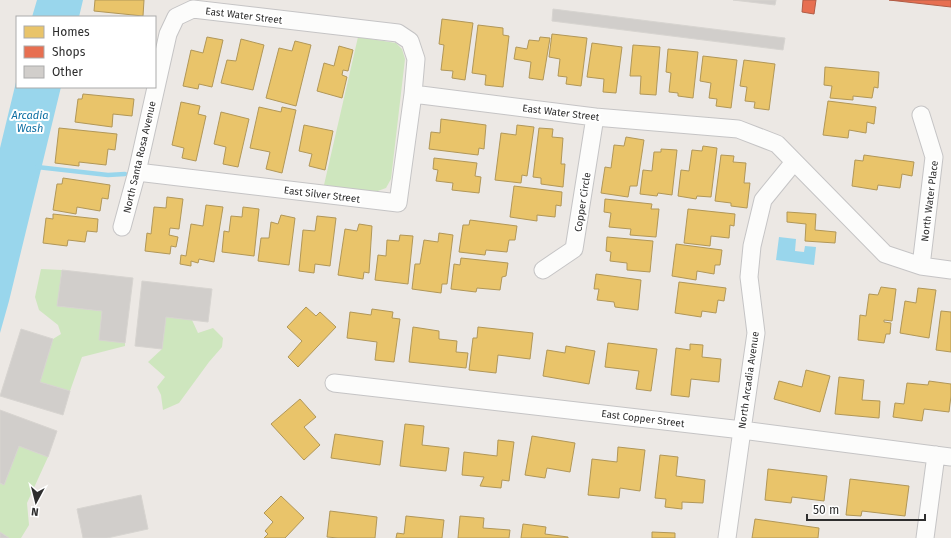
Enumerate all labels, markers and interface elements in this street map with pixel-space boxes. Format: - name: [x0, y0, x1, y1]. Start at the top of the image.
- street label: East Water Street: [205, 5, 283, 27]
- legend: [16, 16, 156, 88]
- text: Homes: [52, 25, 90, 39]
- text: Shops: [52, 45, 86, 59]
- text: Other: [52, 65, 83, 79]
- street label: North Santa Rosa Avenue: [121, 100, 159, 214]
- street label: East Water Street: [522, 102, 600, 124]
- water label: Arcadia Wash: [10, 109, 49, 135]
- street label: North Water Place: [919, 160, 941, 242]
- street label: Copper Circle: [572, 172, 594, 233]
- street label: East Silver Street: [283, 184, 361, 206]
- street label: North Arcadia Avenue: [736, 331, 762, 430]
- street label: East Copper Street: [601, 408, 686, 430]
- north arrow: [16, 482, 56, 522]
- scale bar: [807, 496, 925, 522]
- text: 50 m: [813, 503, 839, 517]
- text: N: [30, 505, 39, 518]

